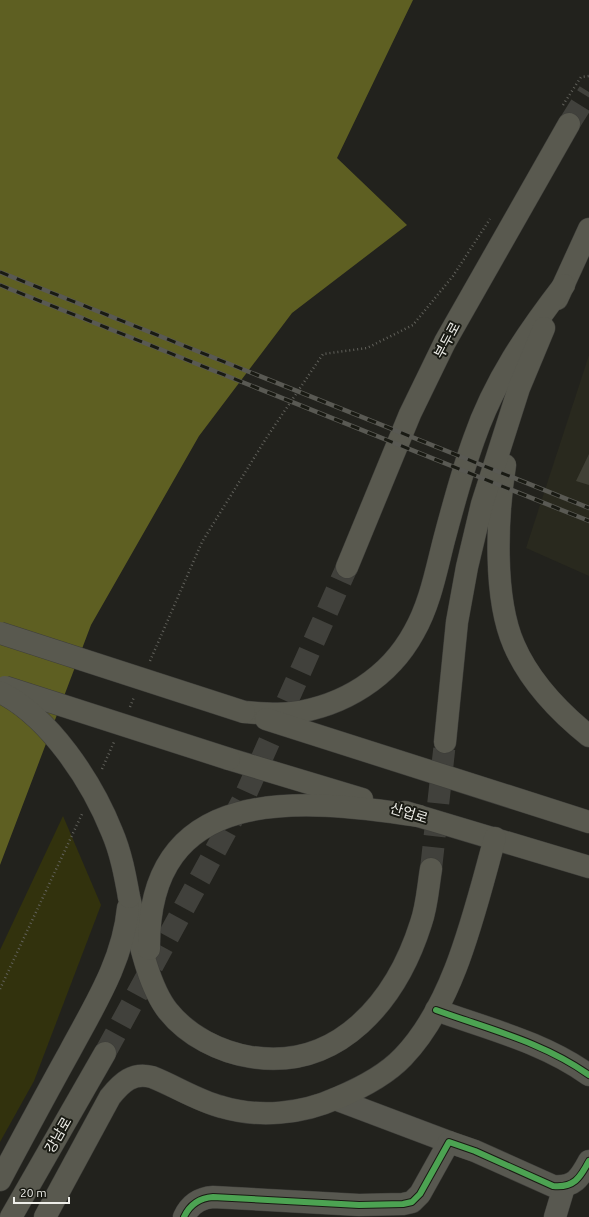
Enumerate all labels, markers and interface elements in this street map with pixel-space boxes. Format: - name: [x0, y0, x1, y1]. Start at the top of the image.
- street label: 부두로: [431, 319, 463, 361]
- street label: 산업로: [388, 800, 430, 826]
- street label: 강남로: [41, 1114, 75, 1156]
- scale bar: [14, 1179, 69, 1205]
- text: 20 m: [20, 1186, 47, 1199]

